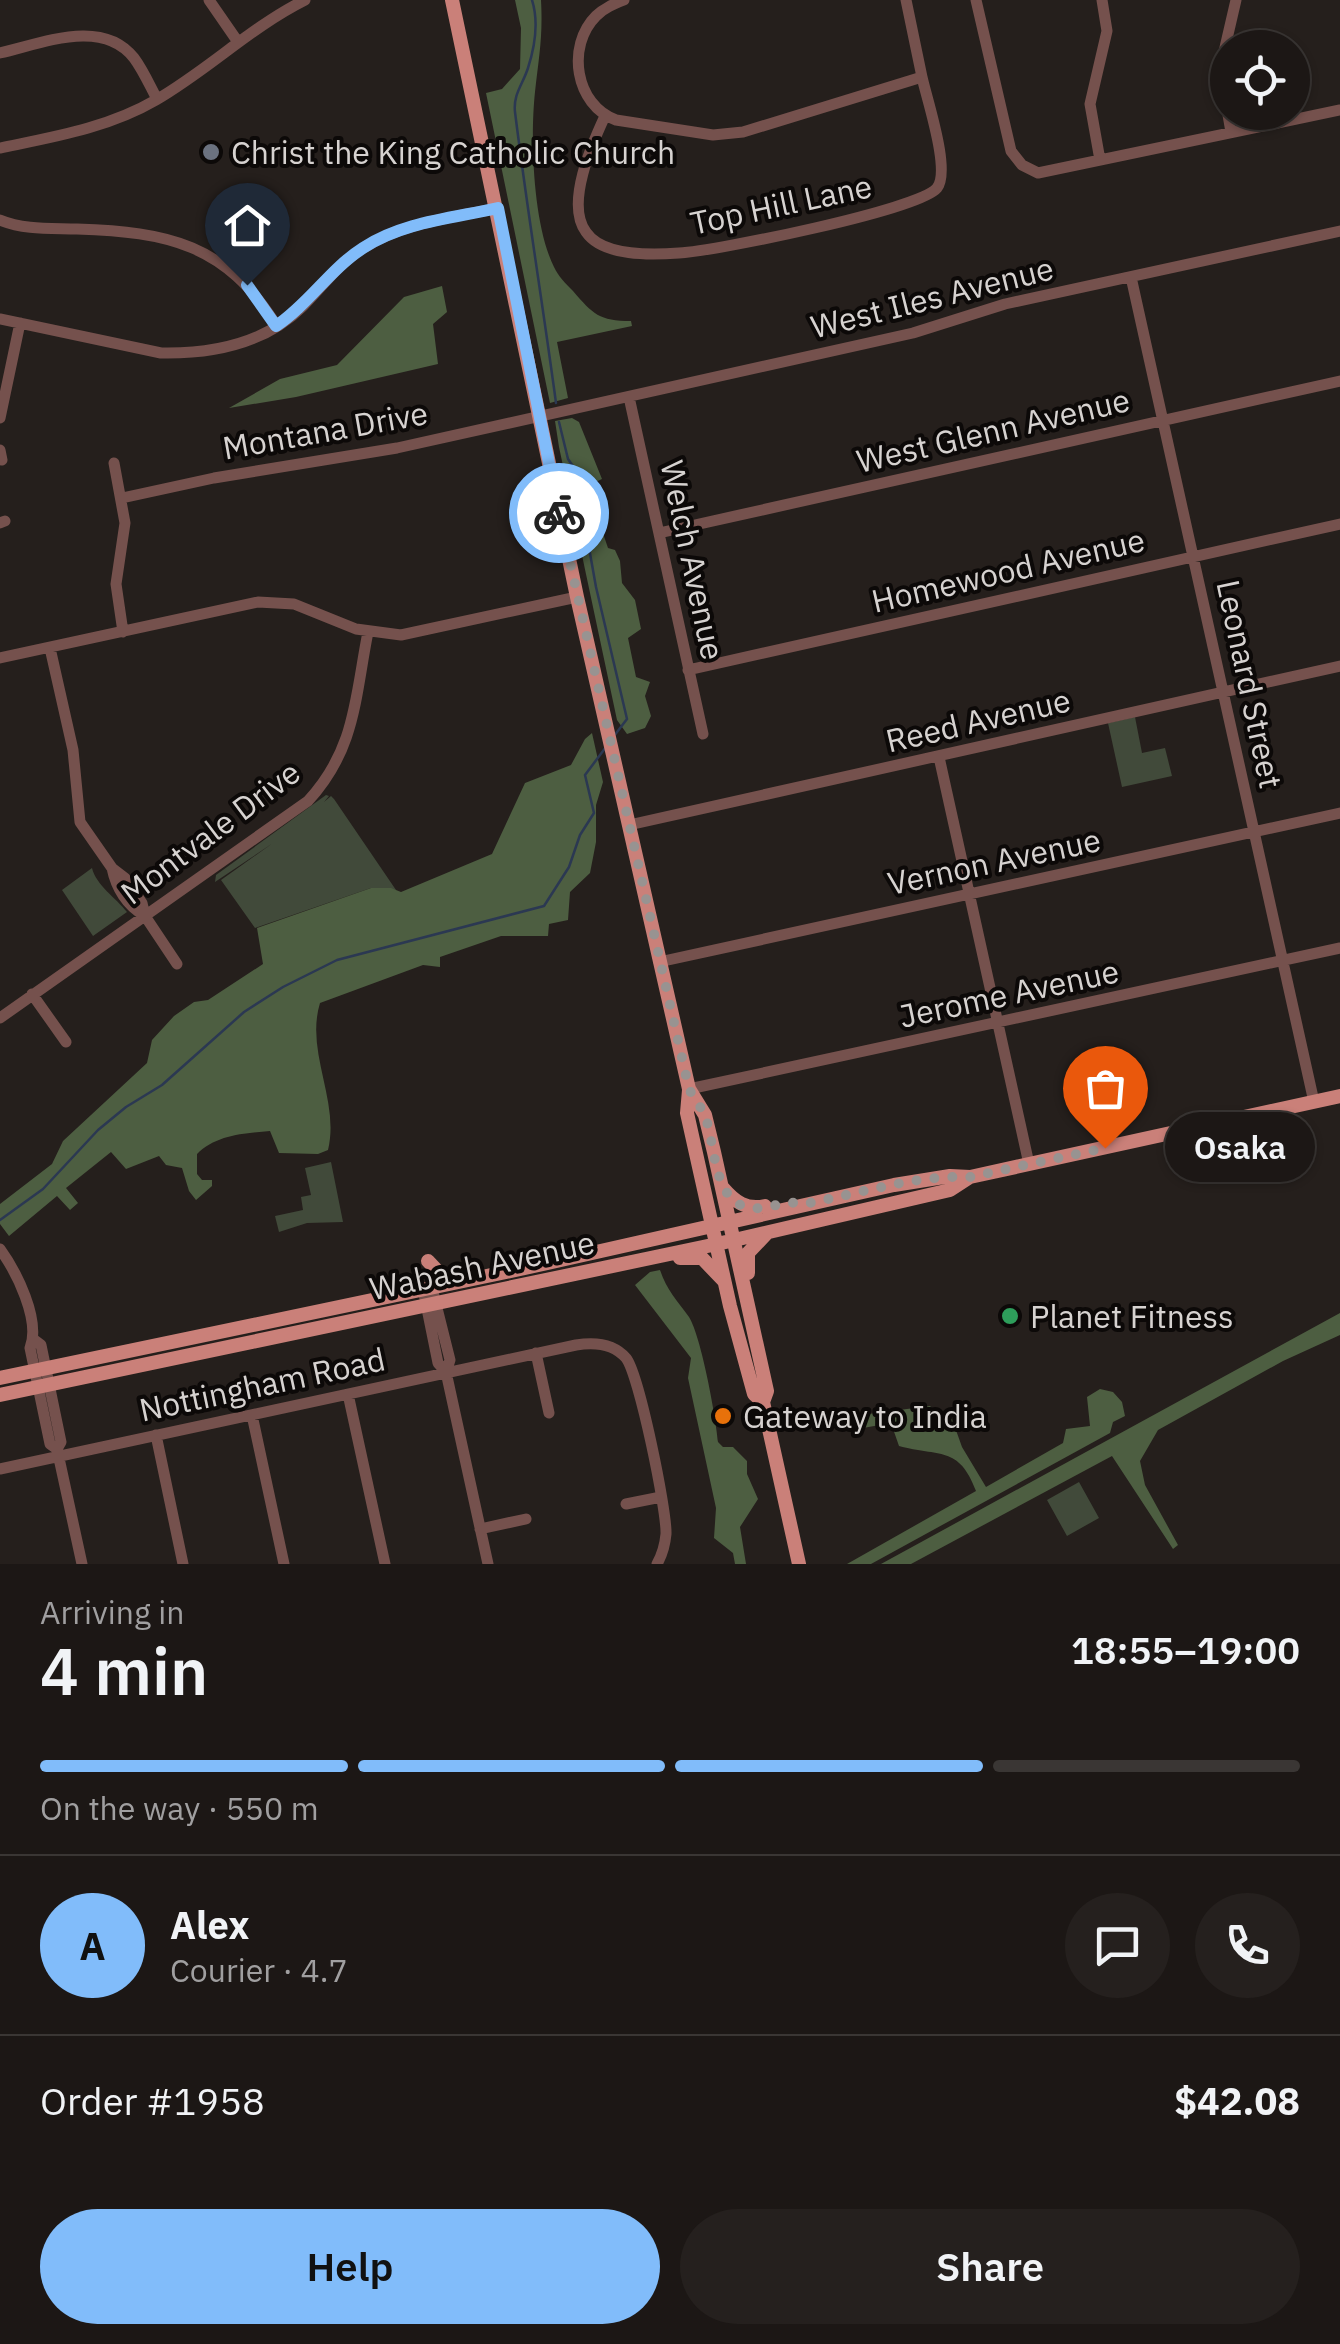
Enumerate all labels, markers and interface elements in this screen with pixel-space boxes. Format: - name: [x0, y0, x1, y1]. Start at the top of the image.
- map controls: [1210, 30, 1310, 130]
- button: locate: [1210, 30, 1310, 130]
- place label: Christ the King Catholic Church: [231, 131, 675, 173]
- marker: Christ the King Catholic Church: [200, 141, 222, 163]
- street label: Top Hill Lane: [686, 164, 876, 244]
- pin: [205, 183, 290, 286]
- icon: home: [220, 198, 275, 253]
- street label: West Iles Avenue: [806, 247, 1058, 347]
- street label: West Glenn Avenue: [852, 378, 1134, 482]
- street label: Montana Drive: [219, 391, 431, 469]
- street label: Welch Avenue: [651, 456, 735, 664]
- courier: [509, 463, 609, 563]
- icon: bike: [532, 486, 587, 541]
- street label: Homewood Avenue: [867, 518, 1149, 622]
- street label: Leonard Street: [1207, 576, 1293, 792]
- street label: Reed Avenue: [882, 678, 1074, 762]
- street label: Montvale Drive: [112, 751, 308, 913]
- street label: Vernon Avenue: [884, 818, 1104, 904]
- street label: Jerome Avenue: [895, 949, 1123, 1037]
- pin: [1063, 1046, 1148, 1149]
- icon: bag: [1078, 1061, 1133, 1116]
- callout: Osaka: [1165, 1113, 1315, 1183]
- text: Osaka: [1194, 1126, 1286, 1168]
- street label: Wabash Avenue: [366, 1221, 598, 1309]
- place label: Planet Fitness: [1030, 1295, 1234, 1337]
- marker: Planet Fitness: [999, 1305, 1021, 1327]
- street label: Nottingham Road: [135, 1337, 389, 1431]
- place label: Gateway to India: [743, 1395, 987, 1437]
- marker: Gateway to India: [712, 1405, 734, 1427]
- text: Arriving in: [40, 1591, 185, 1633]
- text: 18:55–19:00: [1071, 1625, 1300, 1674]
- text: 4 min: [40, 1628, 208, 1713]
- text: On the way · 550 m: [40, 1787, 319, 1829]
- button: chat: [1065, 1893, 1170, 1998]
- button: phone: [1195, 1893, 1300, 1998]
- text: Alex: [170, 1900, 250, 1949]
- text: A: [79, 1921, 106, 1970]
- text: Courier · 4.7: [170, 1949, 348, 1991]
- text: Order #1958: [40, 2076, 265, 2125]
- text: $42.08: [1174, 2076, 1300, 2125]
- button: Help: [40, 2209, 660, 2324]
- button: Share: [680, 2209, 1300, 2324]

